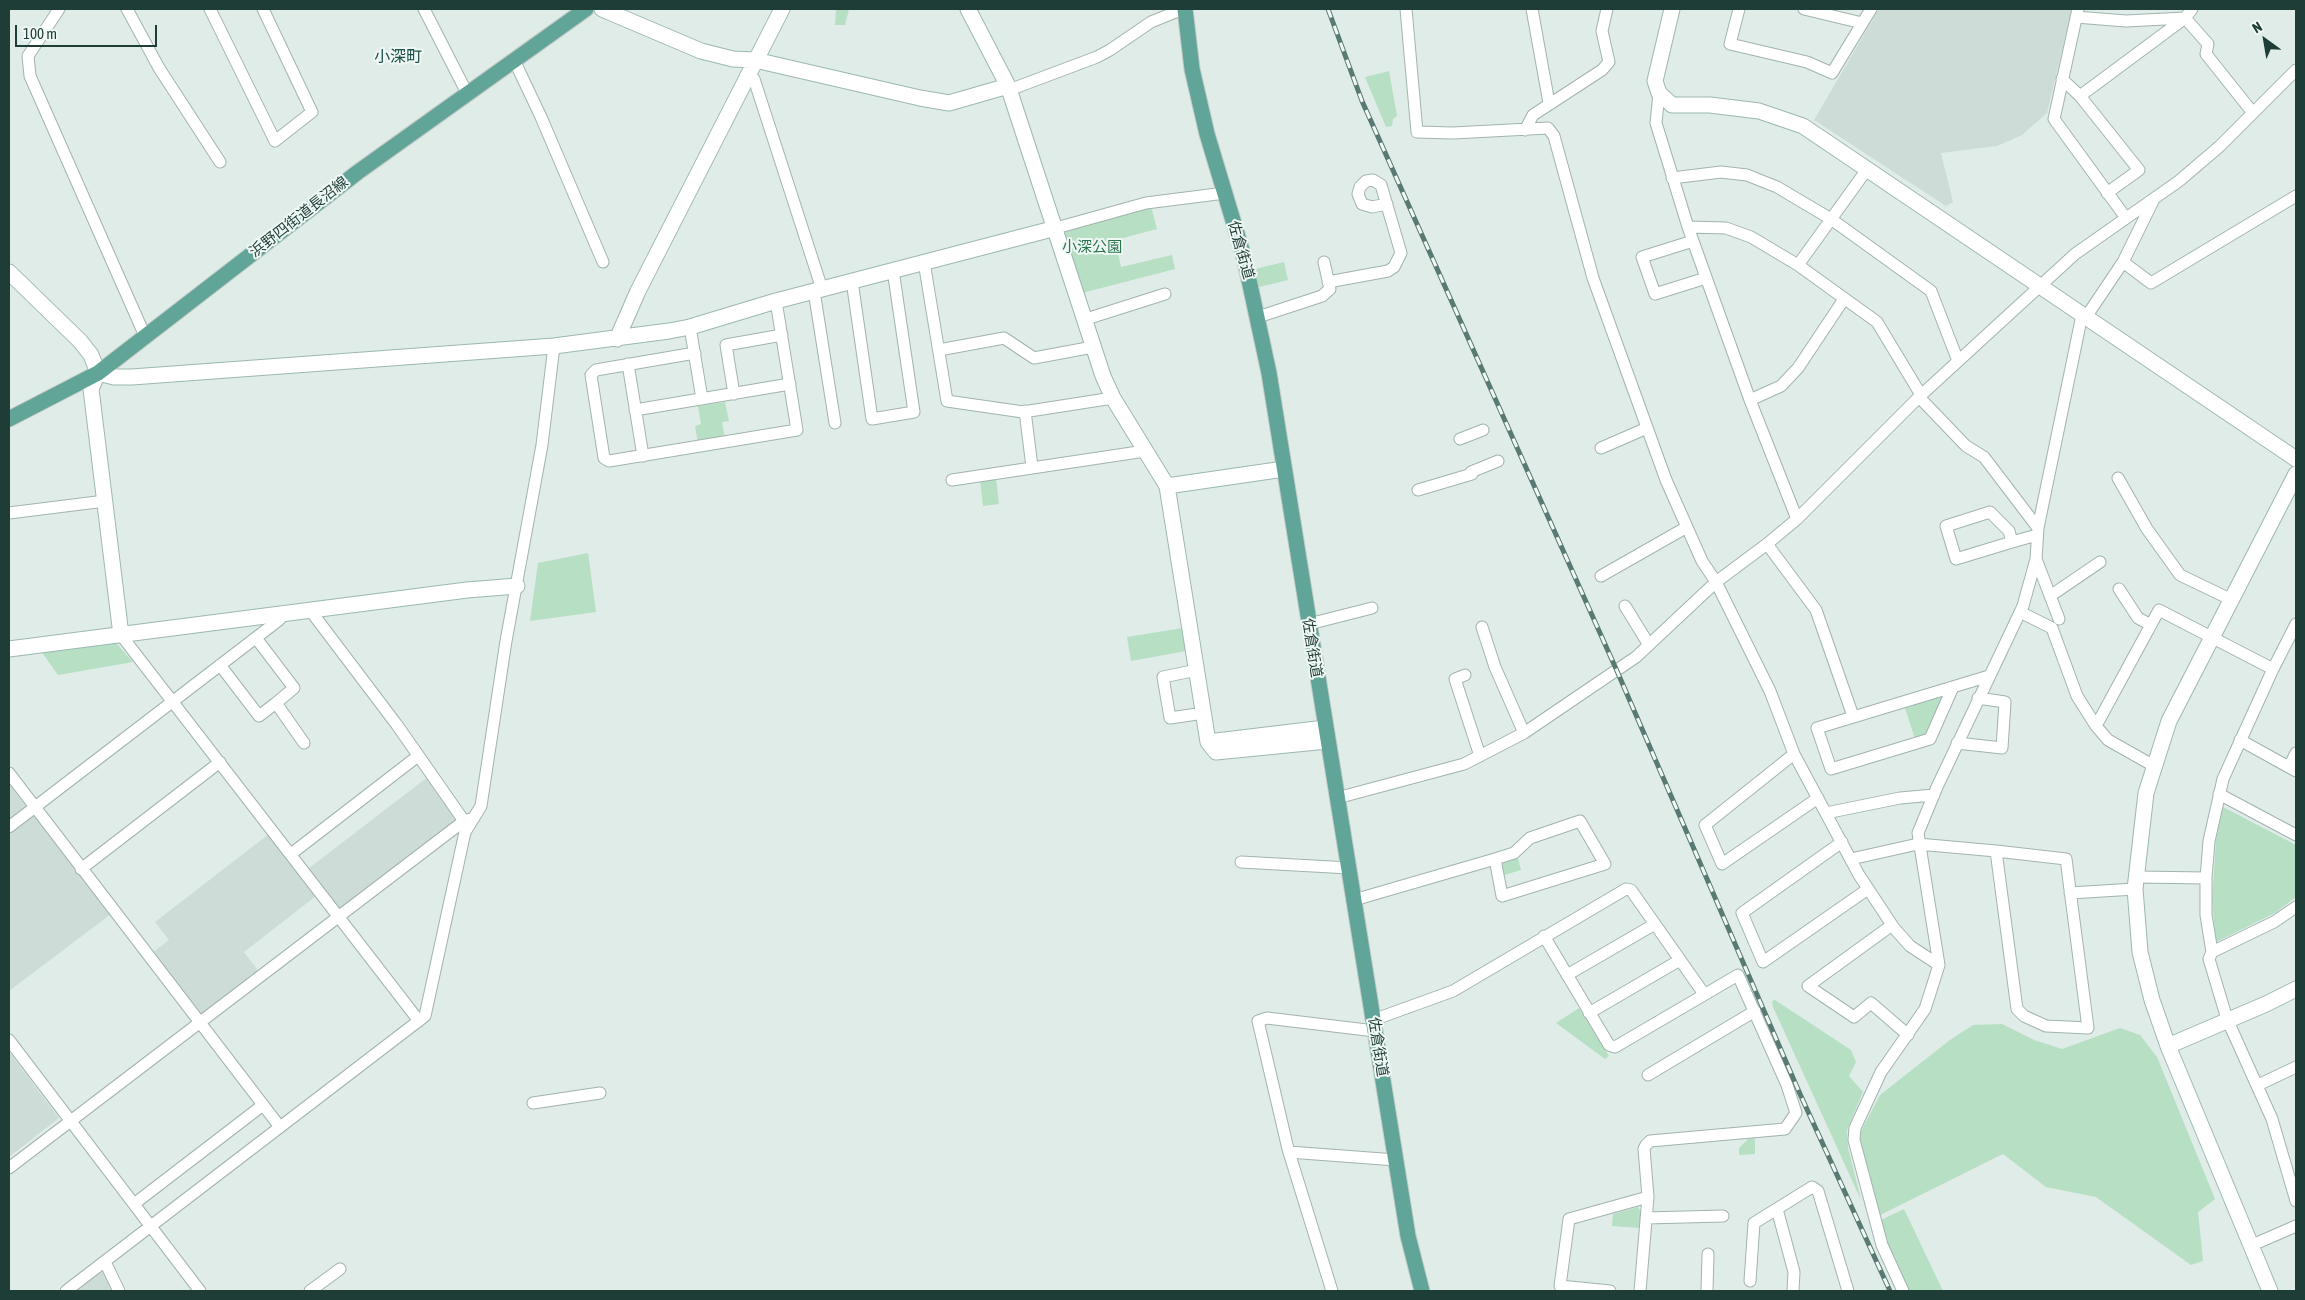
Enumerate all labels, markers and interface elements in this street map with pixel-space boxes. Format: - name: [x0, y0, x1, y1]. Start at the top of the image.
- scale bar: [18, 15, 160, 47]
- north arrow: [2240, 15, 2290, 65]
- text: N: [2249, 18, 2265, 36]
- text: 100 m: [23, 25, 57, 42]
- district label: 小深町: [374, 47, 422, 67]
- street label: 浜野四街道長沼線: [246, 173, 352, 261]
- street label: 佐倉街道: [1224, 219, 1258, 281]
- park label: 小深公園: [1062, 238, 1122, 256]
- street label: 佐倉街道: [1298, 617, 1326, 679]
- street label: 佐倉街道: [1364, 1016, 1392, 1078]

